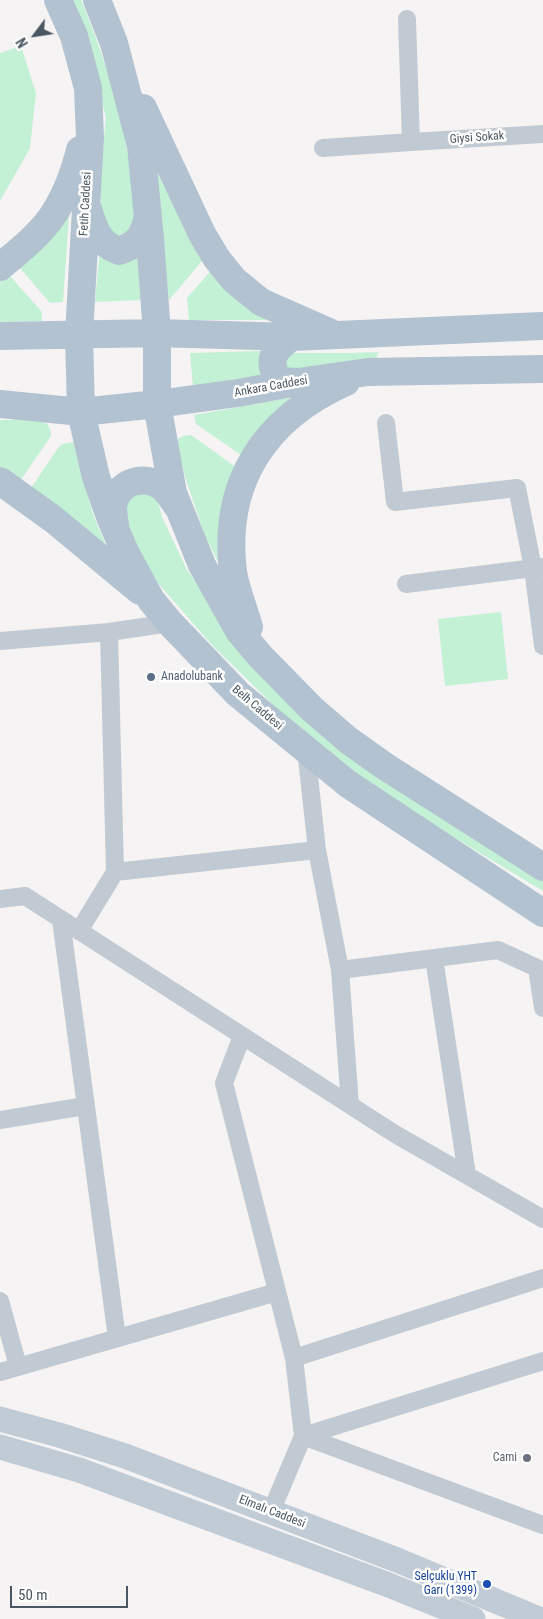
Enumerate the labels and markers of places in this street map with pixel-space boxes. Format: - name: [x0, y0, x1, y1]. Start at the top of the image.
- place label: Anadolubank: [161, 670, 223, 684]
- marker: Anadolubank: [145, 671, 157, 683]
- place label: Cami: [493, 1451, 517, 1465]
- marker: Cami: [521, 1452, 533, 1464]
- place label: Selçuklu YHT Garı (1399): [415, 1570, 477, 1598]
- marker: Selçuklu YHT Garı (1399): [481, 1578, 493, 1590]

